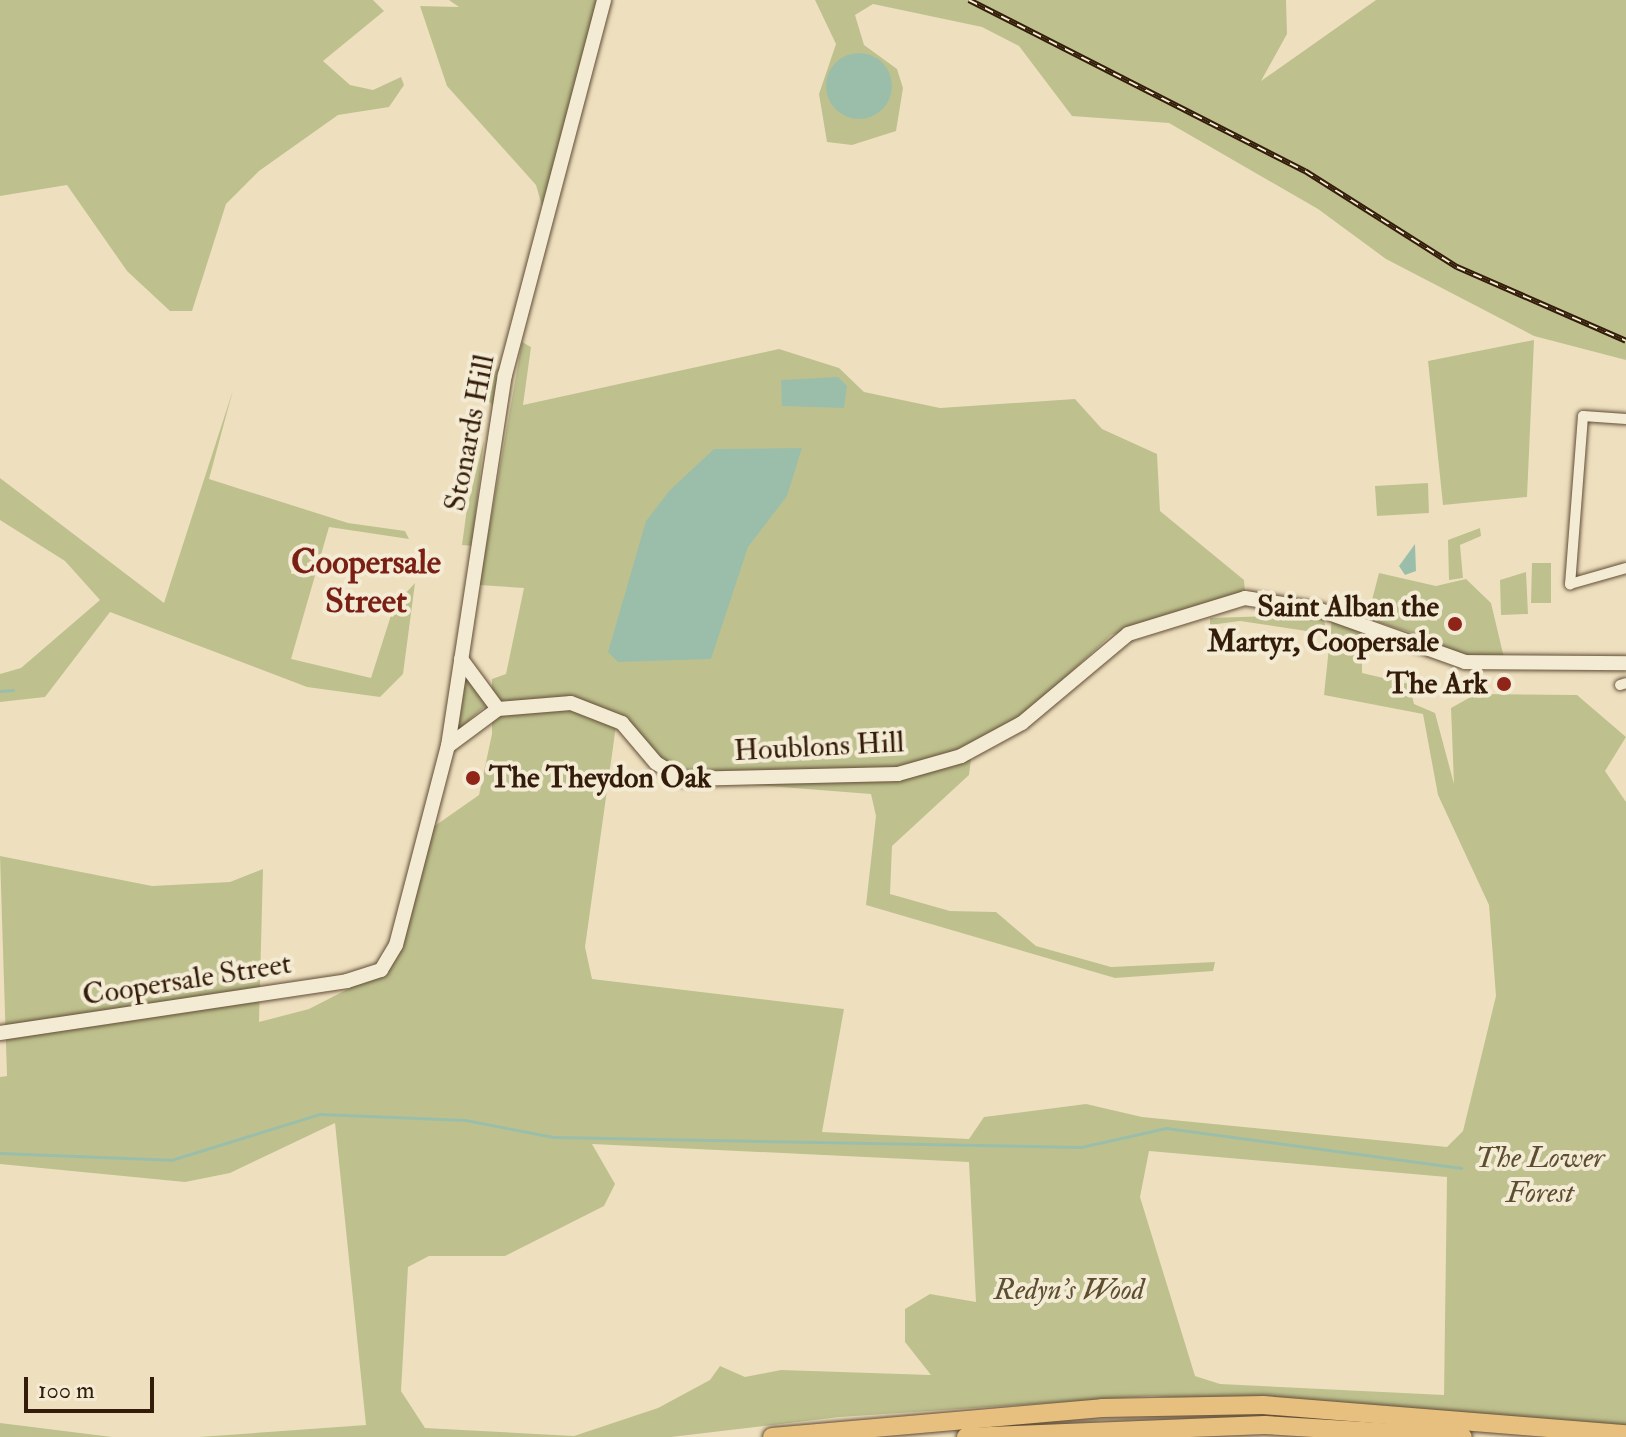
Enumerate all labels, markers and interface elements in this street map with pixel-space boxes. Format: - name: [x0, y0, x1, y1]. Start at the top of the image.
- street label: Stonards Hill: [437, 352, 503, 514]
- district label: Coopersale Street: [291, 542, 441, 622]
- place label: Saint Alban the Martyr, Coopersale: [1207, 589, 1439, 660]
- marker: Saint Alban the Martyr, Coopersale: [1446, 615, 1464, 633]
- place label: The Ark: [1387, 666, 1488, 702]
- marker: The Ark: [1495, 675, 1513, 693]
- street label: Houblons Hill: [733, 725, 905, 769]
- place label: The Theydon Oak: [489, 760, 711, 796]
- marker: The Theydon Oak: [464, 769, 482, 787]
- street label: Coopersale Street: [80, 946, 294, 1014]
- park label: The Lower Forest: [1475, 1140, 1605, 1210]
- park label: Redyn's Wood: [994, 1272, 1144, 1308]
- scale bar: [28, 1361, 158, 1411]
- text: 100 m: [38, 1375, 95, 1406]

